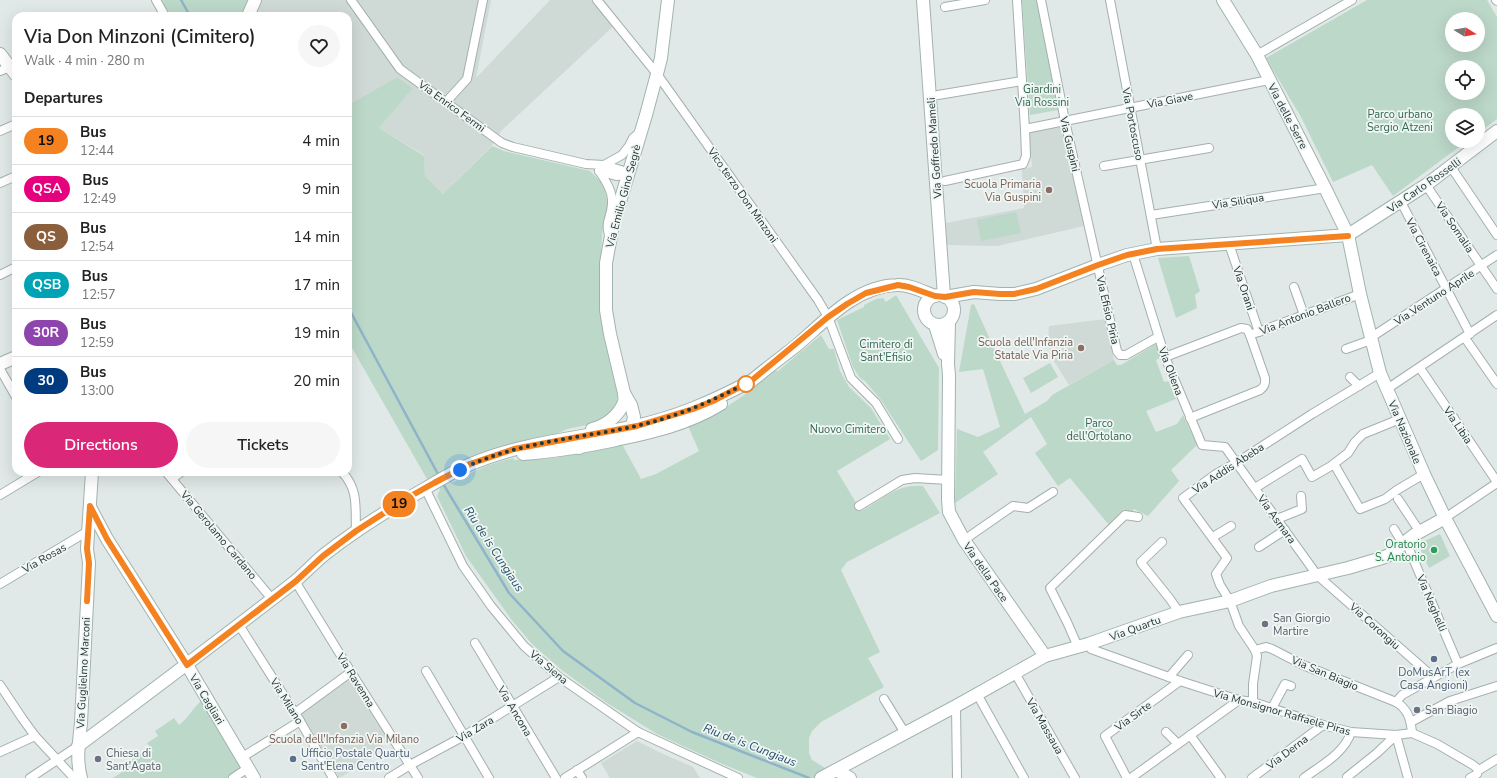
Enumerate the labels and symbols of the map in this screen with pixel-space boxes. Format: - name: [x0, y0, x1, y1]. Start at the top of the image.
- north arrow: [1445, 12, 1485, 52]
- street label: Via Enrico Fermi: [414, 76, 488, 136]
- street label: Via delle Serre: [1263, 80, 1311, 152]
- park label: Giardini Via Rossini: [1014, 82, 1069, 110]
- street label: Via Portoscuso: [1118, 85, 1147, 162]
- street label: Via Giave: [1145, 89, 1195, 112]
- street label: Via Goffredo Mameli: [923, 97, 946, 200]
- park label: Parco urbano Sergio Atzeni: [1367, 107, 1433, 135]
- street label: Via Guspini: [1056, 114, 1083, 173]
- street label: Via Emilio Gino Segrè: [602, 143, 645, 250]
- street label: Vico terzo Don Minzoni: [703, 144, 781, 246]
- street label: Via Carlo Rosselli: [1384, 154, 1464, 217]
- place label: Scuola Primaria Via Guspini: [964, 177, 1041, 205]
- marker: Scuola Primaria Via Guspini: [1044, 185, 1054, 195]
- street label: Via Siliqua: [1210, 190, 1265, 213]
- street label: Via Somalia: [1431, 198, 1477, 256]
- street label: Via Cirenaica: [1401, 215, 1445, 279]
- street label: Via Orani: [1229, 263, 1258, 312]
- street label: Via Ventuno Aprile: [1390, 266, 1477, 330]
- street label: Via Efisio Piria: [1092, 273, 1123, 346]
- street label: Via Antonio Ballero: [1257, 290, 1353, 339]
- place label: Scuola dell'Infanzia Statale Via Piria: [978, 335, 1073, 363]
- park label: Cimitero di Sant'Efisio: [859, 337, 913, 365]
- marker: Scuola dell'Infanzia Statale Via Piria: [1076, 343, 1086, 353]
- street label: Via Oliena: [1154, 344, 1187, 398]
- unlabelled marker: [737, 375, 755, 393]
- street label: Via Nazionale: [1384, 397, 1425, 466]
- street label: Via Libia: [1439, 403, 1476, 447]
- park label: Parco dell'Ortolano: [1067, 416, 1131, 444]
- park label: Nuovo Cimitero: [810, 422, 886, 437]
- street label: Via Addis Abeba: [1189, 439, 1267, 498]
- your location: [450, 460, 470, 480]
- street label: Via Gerolamo Cardano: [176, 487, 260, 583]
- line badge: 19: [381, 491, 417, 517]
- street label: Via Asmara: [1253, 491, 1300, 547]
- water label: Riu de is Cungiaus: [460, 503, 528, 595]
- place label: Oratorio S. Antonio: [1375, 537, 1426, 565]
- street label: Via della Pace: [959, 539, 1012, 605]
- street label: Via Rosas: [19, 540, 69, 578]
- marker: Oratorio S. Antonio: [1429, 545, 1439, 555]
- street label: Via Neghelli: [1412, 572, 1450, 634]
- street label: Via Corongiu: [1345, 599, 1403, 653]
- place label: San Giorgio Martire: [1273, 611, 1330, 639]
- street label: Via Quartu: [1107, 612, 1163, 645]
- street label: Via Guglielmo Marconi: [73, 617, 94, 730]
- marker: San Giorgio Martire: [1260, 619, 1270, 629]
- street label: Via Siena: [525, 646, 571, 688]
- street label: Via Ravenna: [332, 649, 378, 711]
- street label: Via San Biagio: [1288, 652, 1361, 694]
- marker: DoMusArT (ex Casa Angioni): [1429, 654, 1439, 664]
- place label: DoMusArT (ex Casa Angioni): [1398, 665, 1470, 693]
- street label: Via Cagliari: [185, 670, 228, 727]
- street label: Via Milano: [266, 674, 307, 727]
- street label: Via Ancona: [493, 682, 536, 739]
- street label: Via Monsignor Raffaele Piras: [1210, 685, 1352, 739]
- street label: Via Massaua: [1022, 695, 1067, 757]
- street label: Via Sirte: [1111, 698, 1155, 735]
- place label: San Biagio: [1425, 703, 1478, 718]
- marker: San Biagio: [1412, 705, 1422, 715]
- street label: Via Zara: [453, 712, 497, 747]
- water label: Riu de is Cungiaus: [701, 720, 799, 770]
- marker: Scuola dell'Infanzia Via Milano: [339, 721, 349, 731]
- place label: Scuola dell'Infanzia Via Milano: [269, 732, 419, 747]
- street label: Via Derna: [1262, 732, 1311, 774]
- place label: Chiesa di Sant'Agata: [106, 746, 161, 774]
- place label: Ufficio Postale Quartu Sant'Elena Centro: [301, 746, 410, 774]
- marker: Chiesa di Sant'Agata: [93, 754, 103, 764]
- marker: Ufficio Postale Quartu Sant'Elena Centro: [288, 754, 298, 764]

